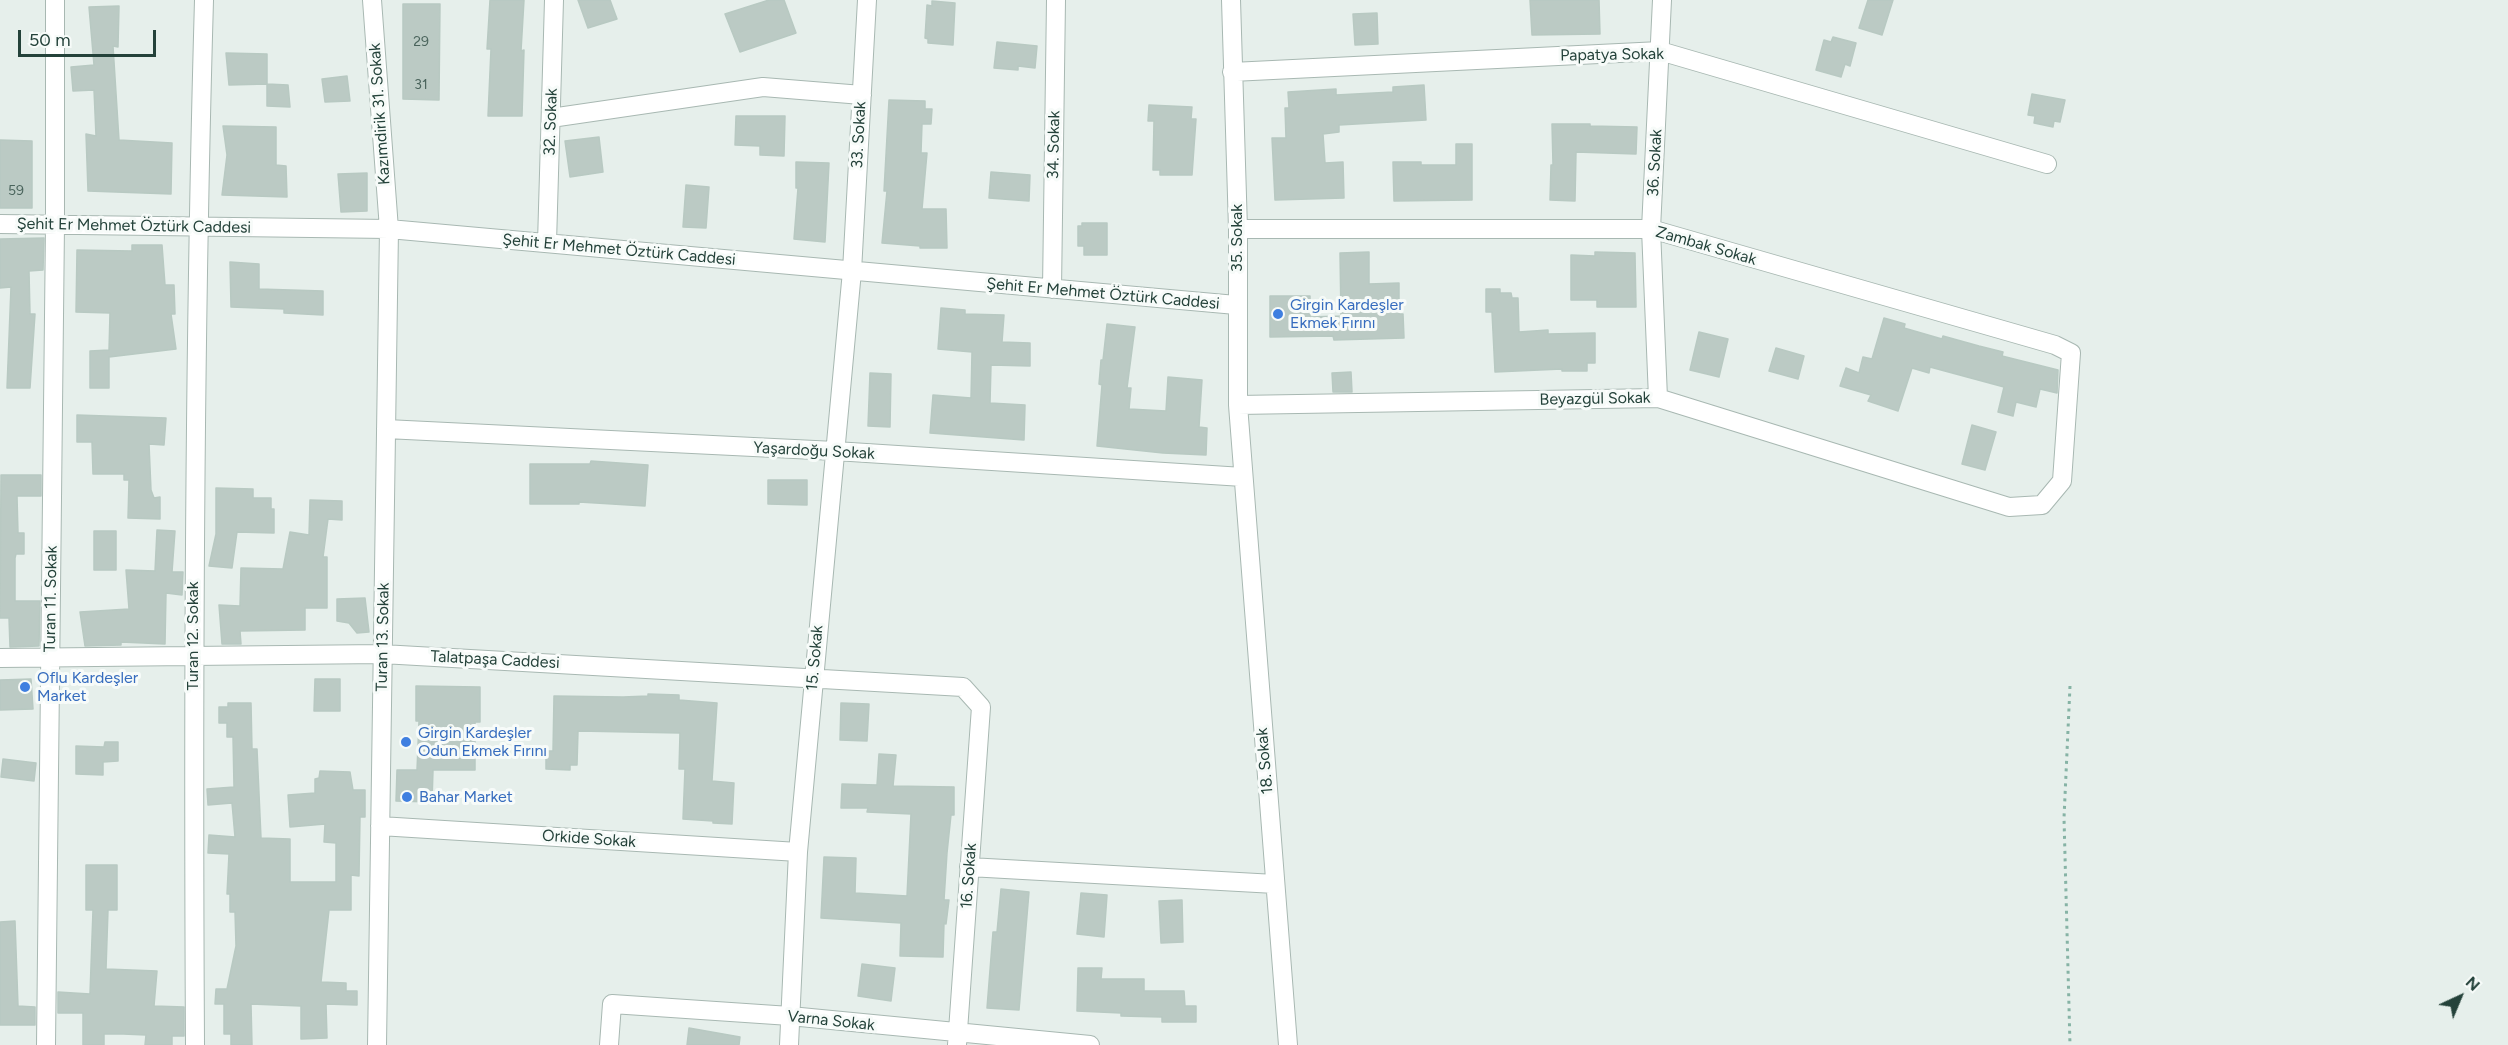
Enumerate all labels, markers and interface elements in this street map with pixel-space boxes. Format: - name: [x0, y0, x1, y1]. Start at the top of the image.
- scale bar: [21, 18, 159, 56]
- text: 50 m: [29, 29, 71, 51]
- house number: 29: [413, 34, 429, 50]
- street label: Kazımdirik 31. Sokak: [365, 42, 395, 186]
- street label: Papatya Sokak: [1560, 44, 1664, 66]
- house number: 31: [414, 77, 428, 93]
- street label: 32. Sokak: [540, 88, 562, 156]
- street label: 33. Sokak: [848, 101, 870, 169]
- street label: 34. Sokak: [1044, 111, 1064, 179]
- street label: 36. Sokak: [1644, 129, 1666, 197]
- house number: 59: [8, 183, 24, 199]
- street label: 35. Sokak: [1227, 204, 1247, 272]
- street label: Şehit Er Mehmet Öztürk Caddesi: [17, 214, 251, 238]
- street label: Zambak Sokak: [1653, 222, 1759, 270]
- street label: Şehit Er Mehmet Öztürk Caddesi: [501, 230, 737, 270]
- street label: Şehit Er Mehmet Öztürk Caddesi: [985, 274, 1221, 314]
- place label: Girgin Kardeşler Ekmek Fırını: [1290, 295, 1404, 333]
- marker: Girgin Kardeşler Ekmek Fırını: [1271, 307, 1285, 321]
- street label: Beyazgül Sokak: [1539, 388, 1651, 410]
- street label: Yaşardoğu Sokak: [753, 438, 875, 464]
- street label: Turan 11. Sokak: [40, 546, 62, 652]
- street label: Turan 12. Sokak: [183, 582, 203, 690]
- street label: Turan 13. Sokak: [372, 583, 394, 691]
- street label: 15. Sokak: [803, 624, 827, 692]
- street label: Talatpaşa Caddesi: [430, 647, 560, 673]
- place label: Oflu Kardeşler Market: [37, 668, 138, 706]
- marker: Oflu Kardeşler Market: [18, 680, 32, 694]
- place label: Girgin Kardeşler Odun Ekmek Fırını: [418, 723, 547, 761]
- street label: 18. Sokak: [1253, 727, 1277, 795]
- marker: Girgin Kardeşler Odun Ekmek Fırını: [399, 735, 413, 749]
- place label: Bahar Market: [419, 787, 513, 807]
- marker: Bahar Market: [400, 790, 414, 804]
- street label: Orkide Sokak: [541, 826, 637, 852]
- street label: 16. Sokak: [957, 843, 981, 909]
- north arrow: [2430, 967, 2490, 1027]
- text: N: [2462, 973, 2484, 995]
- street label: Varna Sokak: [786, 1007, 876, 1035]

